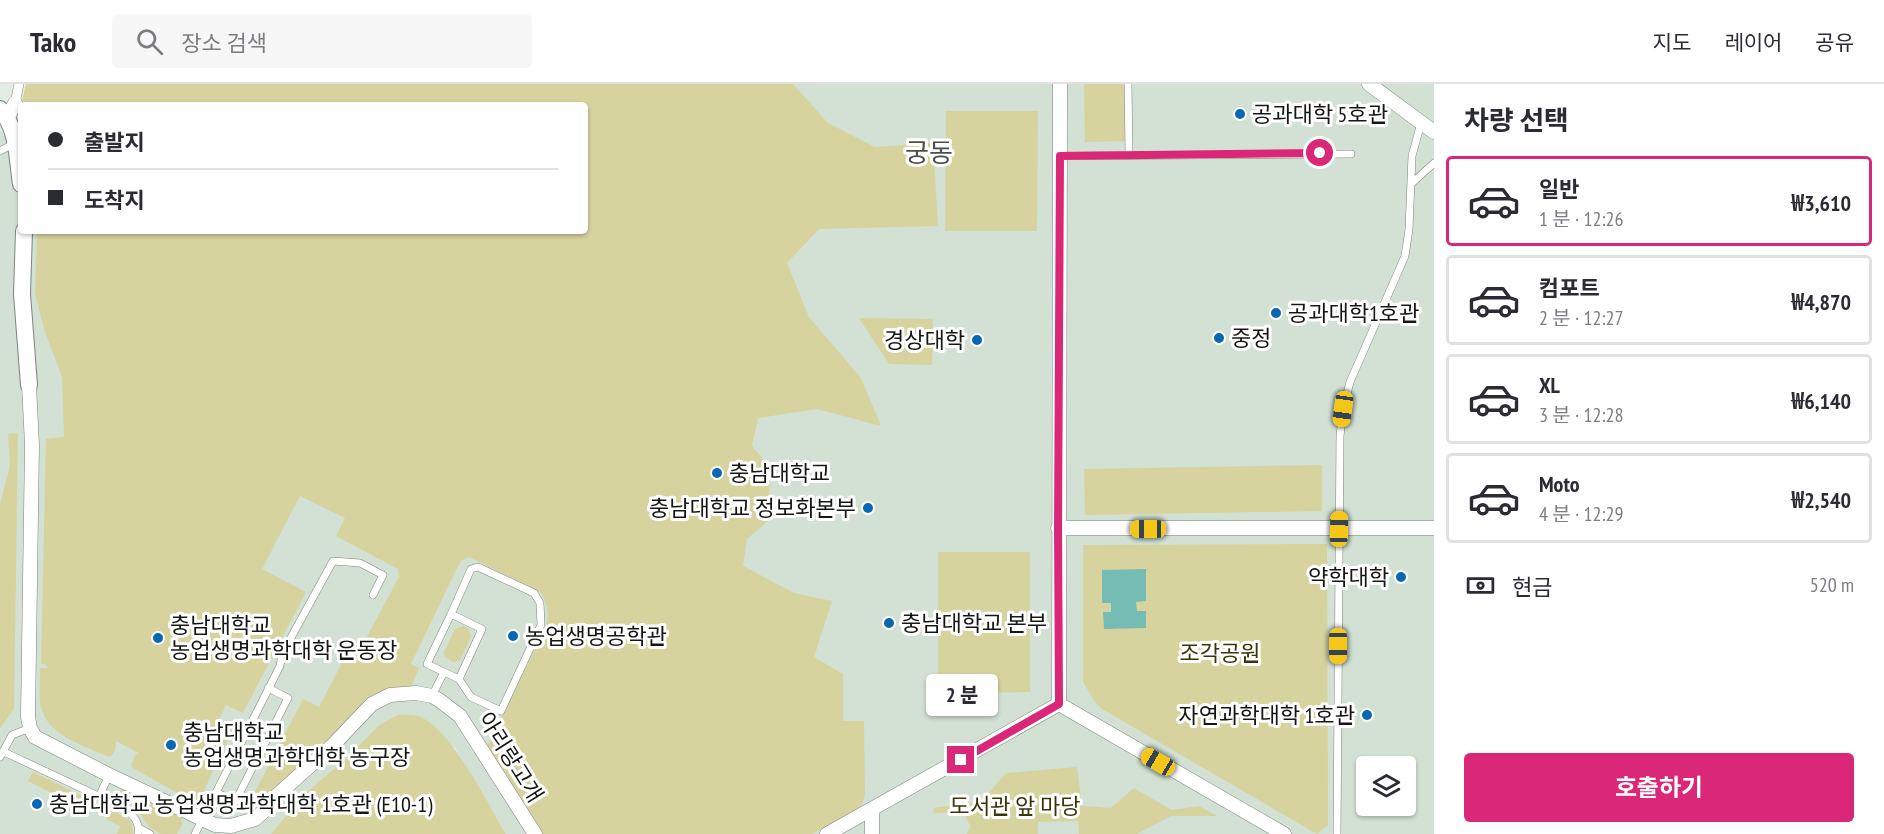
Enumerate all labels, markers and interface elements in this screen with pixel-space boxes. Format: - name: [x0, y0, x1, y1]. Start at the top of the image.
- search box: [112, 14, 532, 68]
- text: Tako: [30, 23, 76, 60]
- icon: search: [133, 25, 166, 58]
- text: 장소 검색: [181, 29, 267, 57]
- text: 지도: [1653, 29, 1691, 56]
- text: 레이어: [1724, 29, 1782, 56]
- text: 공유: [1815, 29, 1854, 56]
- place label: 공과대학 5호관: [1252, 100, 1388, 128]
- text: 차량 선택: [1464, 103, 1569, 137]
- marker: 공과대학 5호관: [1233, 107, 1247, 121]
- text: 출발지: [84, 128, 145, 156]
- district label: 궁동: [905, 136, 953, 169]
- route start: [1306, 139, 1333, 166]
- icon: car: [1467, 174, 1521, 228]
- text: 일반: [1539, 175, 1579, 203]
- text: 도착지: [84, 186, 145, 214]
- text: ₩3,610: [1791, 189, 1851, 217]
- text: 1 분 · 12:26: [1539, 206, 1624, 232]
- icon: car: [1467, 273, 1521, 327]
- text: 컴포트: [1539, 274, 1600, 302]
- text: ₩4,870: [1791, 288, 1851, 316]
- place label: 공과대학1호관: [1288, 299, 1419, 327]
- text: 2 분 · 12:27: [1539, 305, 1624, 331]
- marker: 공과대학1호관: [1269, 306, 1283, 320]
- place label: 중정: [1231, 324, 1271, 352]
- place label: 경상대학: [884, 326, 965, 354]
- marker: 중정: [1212, 331, 1226, 345]
- marker: 경상대학: [970, 333, 984, 347]
- text: XL: [1539, 371, 1560, 399]
- icon: car: [1467, 372, 1521, 426]
- text: ₩6,140: [1791, 387, 1851, 415]
- car: [1332, 390, 1354, 428]
- text: 3 분 · 12:28: [1539, 402, 1624, 428]
- place label: 충남대학교: [729, 459, 830, 487]
- marker: 충남대학교: [710, 466, 724, 480]
- text: Moto: [1539, 470, 1580, 498]
- icon: car: [1467, 471, 1521, 525]
- text: ₩2,540: [1791, 486, 1851, 514]
- place label: 충남대학교 정보화본부: [649, 494, 856, 522]
- marker: 충남대학교 정보화본부: [861, 501, 875, 515]
- text: 4 분 · 12:29: [1539, 501, 1624, 527]
- car: [1330, 511, 1348, 547]
- car: [1130, 520, 1166, 538]
- place label: 약학대학: [1308, 563, 1389, 591]
- icon: cash: [1464, 569, 1497, 602]
- marker: 약학대학: [1394, 570, 1408, 584]
- text: 520 m: [1810, 572, 1854, 598]
- text: 현금: [1512, 573, 1552, 601]
- place label: 충남대학교 본부: [901, 609, 1047, 637]
- place label: 충남대학교 농업생명과학대학 운동장: [170, 611, 397, 664]
- marker: 충남대학교 본부: [882, 616, 896, 630]
- place label: 농업생명공학관: [525, 622, 667, 650]
- car: [1329, 628, 1347, 664]
- marker: 농업생명공학관: [506, 629, 520, 643]
- marker: 충남대학교 농업생명과학대학 운동장: [151, 631, 165, 645]
- park label: 조각공원: [1180, 639, 1260, 667]
- callout: 2 분: [925, 673, 997, 715]
- text: 2 분: [946, 682, 978, 708]
- place label: 자연과학대학 1호관: [1179, 701, 1355, 729]
- street label: 아리랑고개: [472, 707, 550, 807]
- marker: 자연과학대학 1호관: [1360, 708, 1374, 722]
- place label: 충남대학교 농업생명과학대학 농구장: [183, 718, 410, 771]
- marker: 충남대학교 농업생명과학대학 농구장: [164, 738, 178, 752]
- car: [1138, 745, 1178, 779]
- route end: [947, 746, 974, 773]
- button: 호출하기: [1464, 753, 1854, 822]
- map controls: [1356, 756, 1416, 816]
- button: layers: [1356, 756, 1416, 816]
- place label: 충남대학교 농업생명과학대학 1호관 (E10-1): [49, 790, 433, 818]
- park label: 도서관 앞 마당: [950, 792, 1080, 820]
- marker: 충남대학교 농업생명과학대학 1호관 (E10-1): [30, 797, 44, 811]

